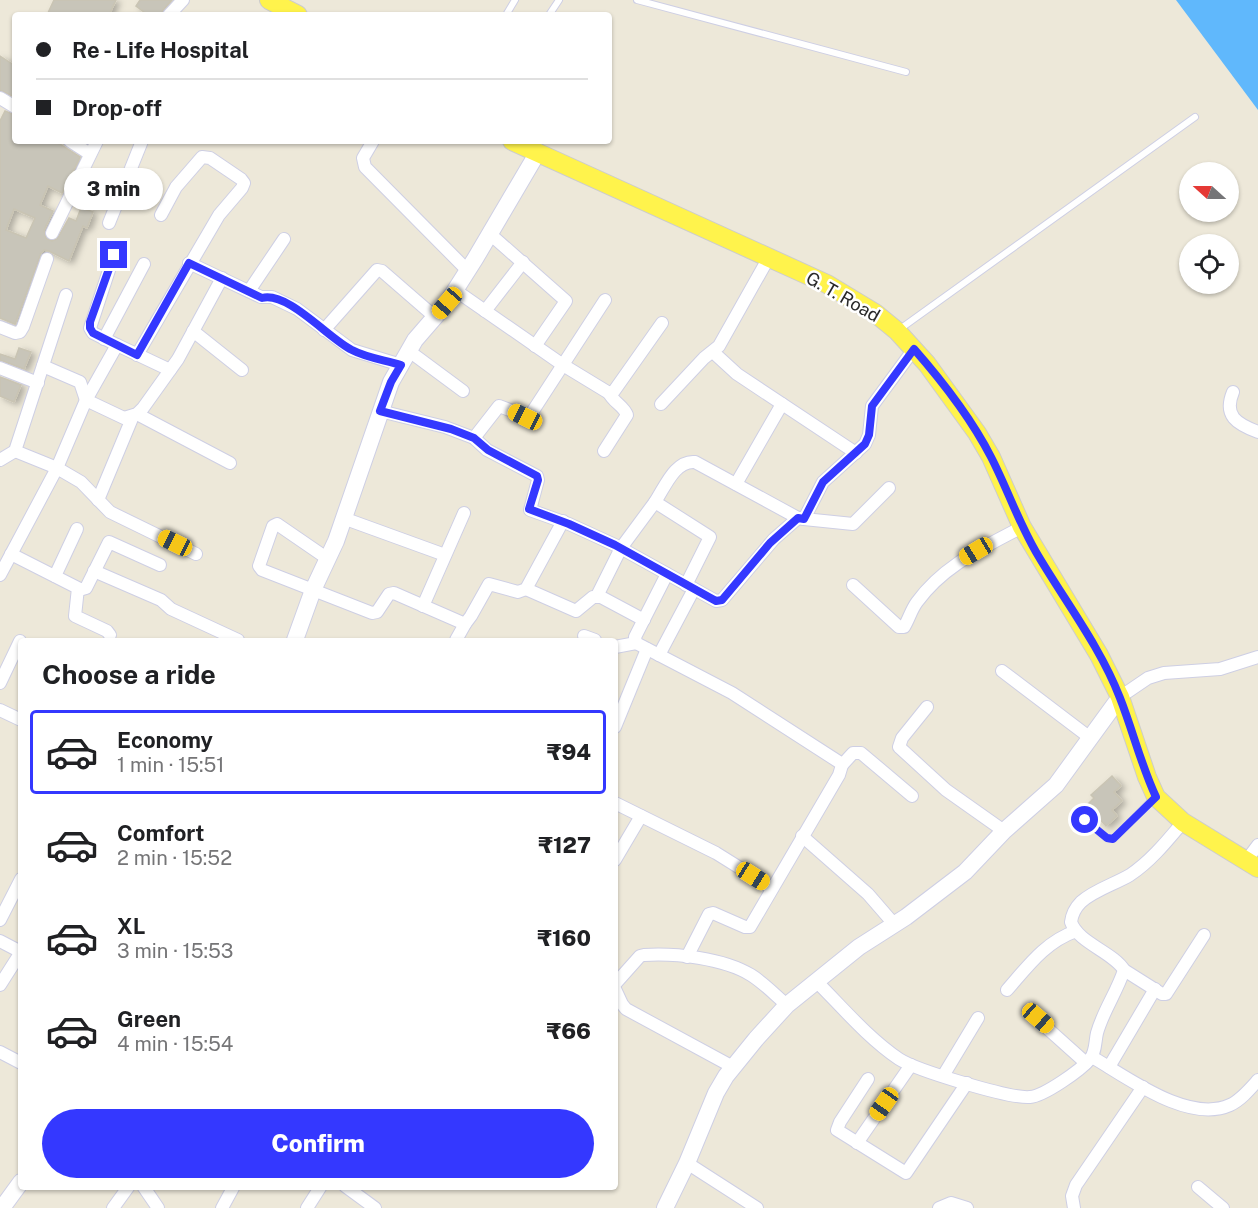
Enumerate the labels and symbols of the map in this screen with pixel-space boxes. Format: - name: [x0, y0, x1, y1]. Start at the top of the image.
- north arrow: [1179, 162, 1239, 222]
- callout: 3 min: [64, 168, 164, 210]
- route end: [100, 241, 127, 268]
- street label: G. T. Road: [803, 267, 884, 326]
- car: [428, 284, 466, 322]
- car: [505, 401, 545, 433]
- car: [155, 527, 195, 559]
- car: [956, 534, 996, 568]
- route start: [1071, 806, 1098, 833]
- car: [733, 859, 773, 893]
- car: [1019, 999, 1057, 1037]
- car: [866, 1084, 902, 1124]

